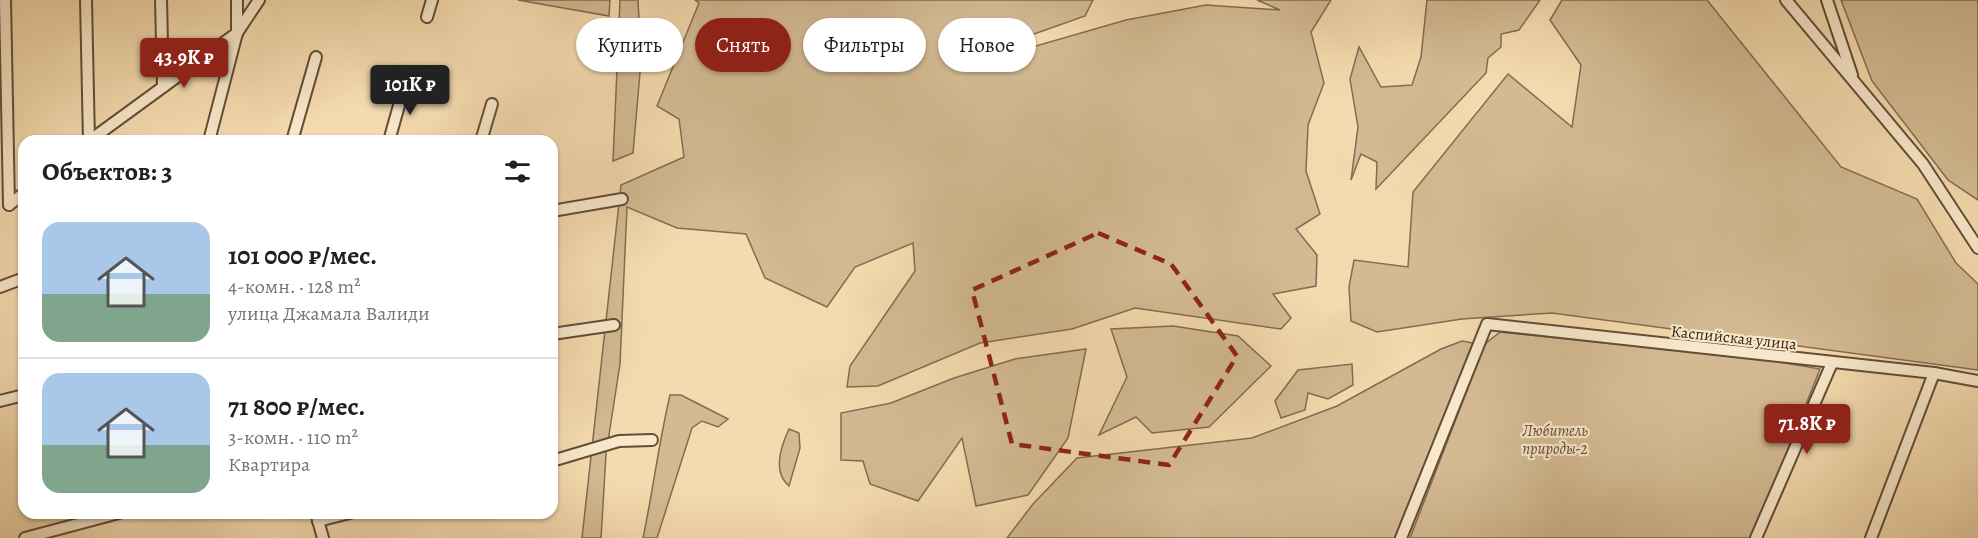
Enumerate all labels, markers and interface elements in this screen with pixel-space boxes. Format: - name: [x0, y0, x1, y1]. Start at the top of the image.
- chip: Купить: [576, 18, 683, 72]
- chip: Снять: [695, 18, 791, 72]
- chip: Фильтры: [803, 18, 926, 72]
- chip: Новое: [938, 18, 1036, 72]
- pin: 43.9K ₽: [129, 38, 239, 89]
- text: 43.9K ₽: [154, 44, 214, 71]
- pin: 101K ₽: [361, 65, 459, 116]
- text: 101K ₽: [384, 71, 436, 98]
- text: Объектов: 3: [42, 154, 172, 189]
- icon: filters: [501, 155, 534, 188]
- text: 101 000 ₽/мес.: [228, 238, 377, 273]
- icon: home: [90, 246, 162, 318]
- text: 4-комн. · 128 m²: [228, 273, 361, 300]
- text: улица Джамала Валиди: [228, 300, 430, 327]
- street label: Каспийская улица: [1670, 320, 1798, 356]
- text: 71 800 ₽/мес.: [228, 389, 365, 424]
- icon: home: [90, 397, 162, 469]
- pin: 71.8K ₽: [1752, 404, 1862, 455]
- text: 71.8K ₽: [1778, 410, 1836, 437]
- park label: Любитель природы-2: [1521, 420, 1588, 460]
- text: 3-комн. · 110 m²: [228, 424, 358, 451]
- text: Квартира: [228, 451, 310, 478]

